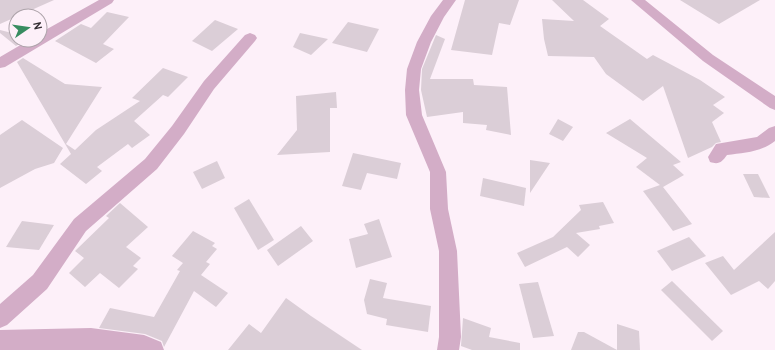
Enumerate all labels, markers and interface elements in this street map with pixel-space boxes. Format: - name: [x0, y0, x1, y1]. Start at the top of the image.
- north arrow: [8, 8, 48, 48]
- text: N: [29, 21, 44, 31]

